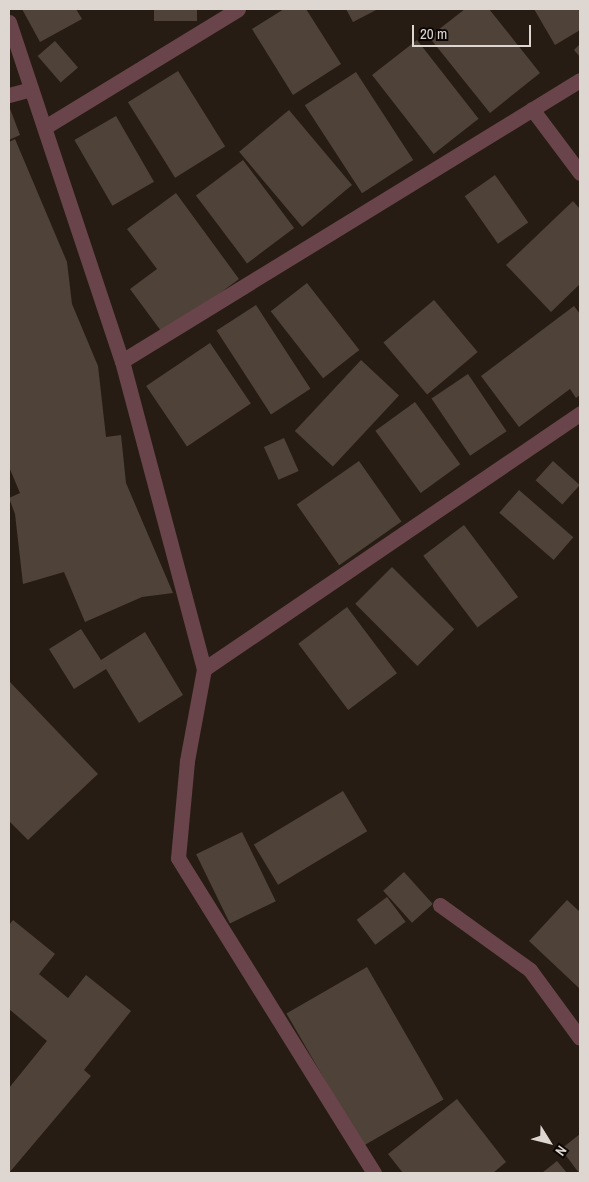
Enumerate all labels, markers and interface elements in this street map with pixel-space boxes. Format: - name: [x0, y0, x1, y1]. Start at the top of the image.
- scale bar: [414, 15, 533, 47]
- text: 20 m: [420, 23, 447, 44]
- north arrow: [524, 1117, 574, 1167]
- text: N: [551, 1142, 571, 1159]

